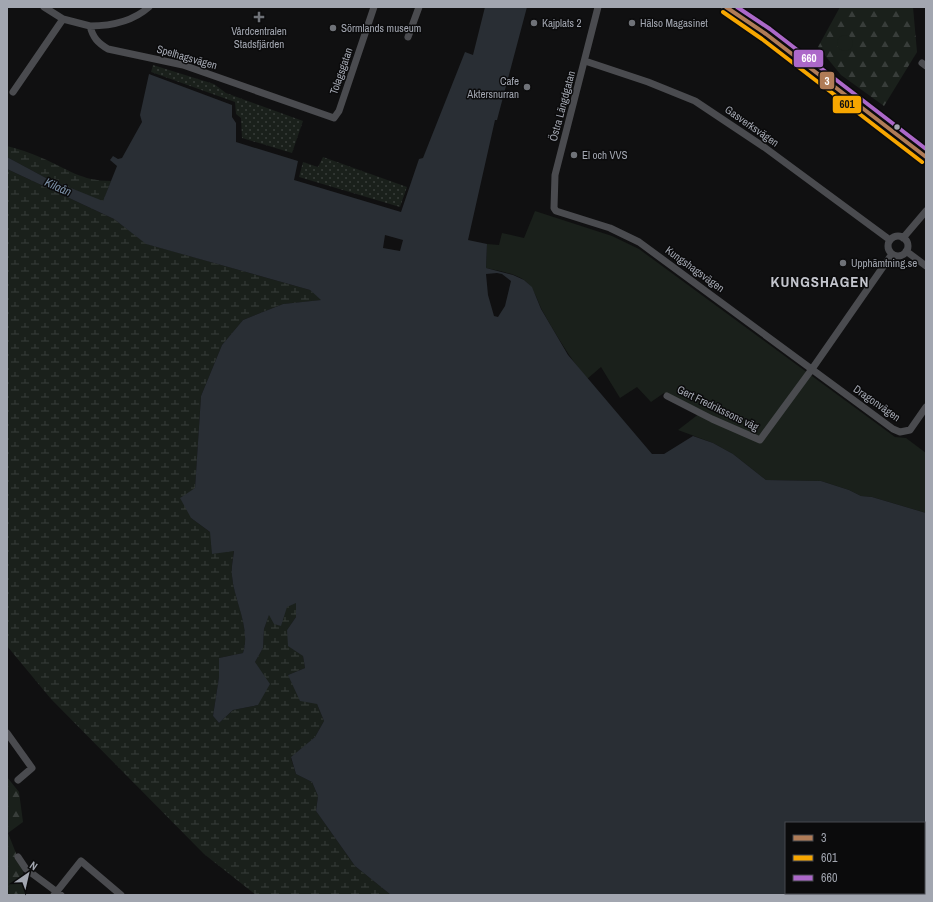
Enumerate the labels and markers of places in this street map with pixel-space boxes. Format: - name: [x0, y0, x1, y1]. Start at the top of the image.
- marker: Vårdcentralen Stadsfjärden: [253, 11, 265, 23]
- place label: Kajplats 2: [542, 16, 582, 30]
- place label: Hälso Magasinet: [640, 16, 708, 30]
- marker: Kajplats 2: [529, 18, 539, 28]
- marker: Hälso Magasinet: [627, 18, 637, 28]
- place label: Sörmlands museum: [341, 21, 421, 35]
- marker: Sörmlands museum: [328, 23, 338, 33]
- place label: Vårdcentralen Stadsfjärden: [231, 24, 287, 51]
- place label: Cafe Aktersnurran: [466, 74, 519, 101]
- marker: Cafe Aktersnurran: [522, 82, 532, 92]
- unlabelled marker: [892, 122, 902, 132]
- place label: El och VVS: [582, 148, 628, 162]
- marker: El och VVS: [569, 150, 579, 160]
- place label: Upphämtning.se: [851, 256, 917, 270]
- marker: Upphämtning.se: [838, 258, 848, 268]

